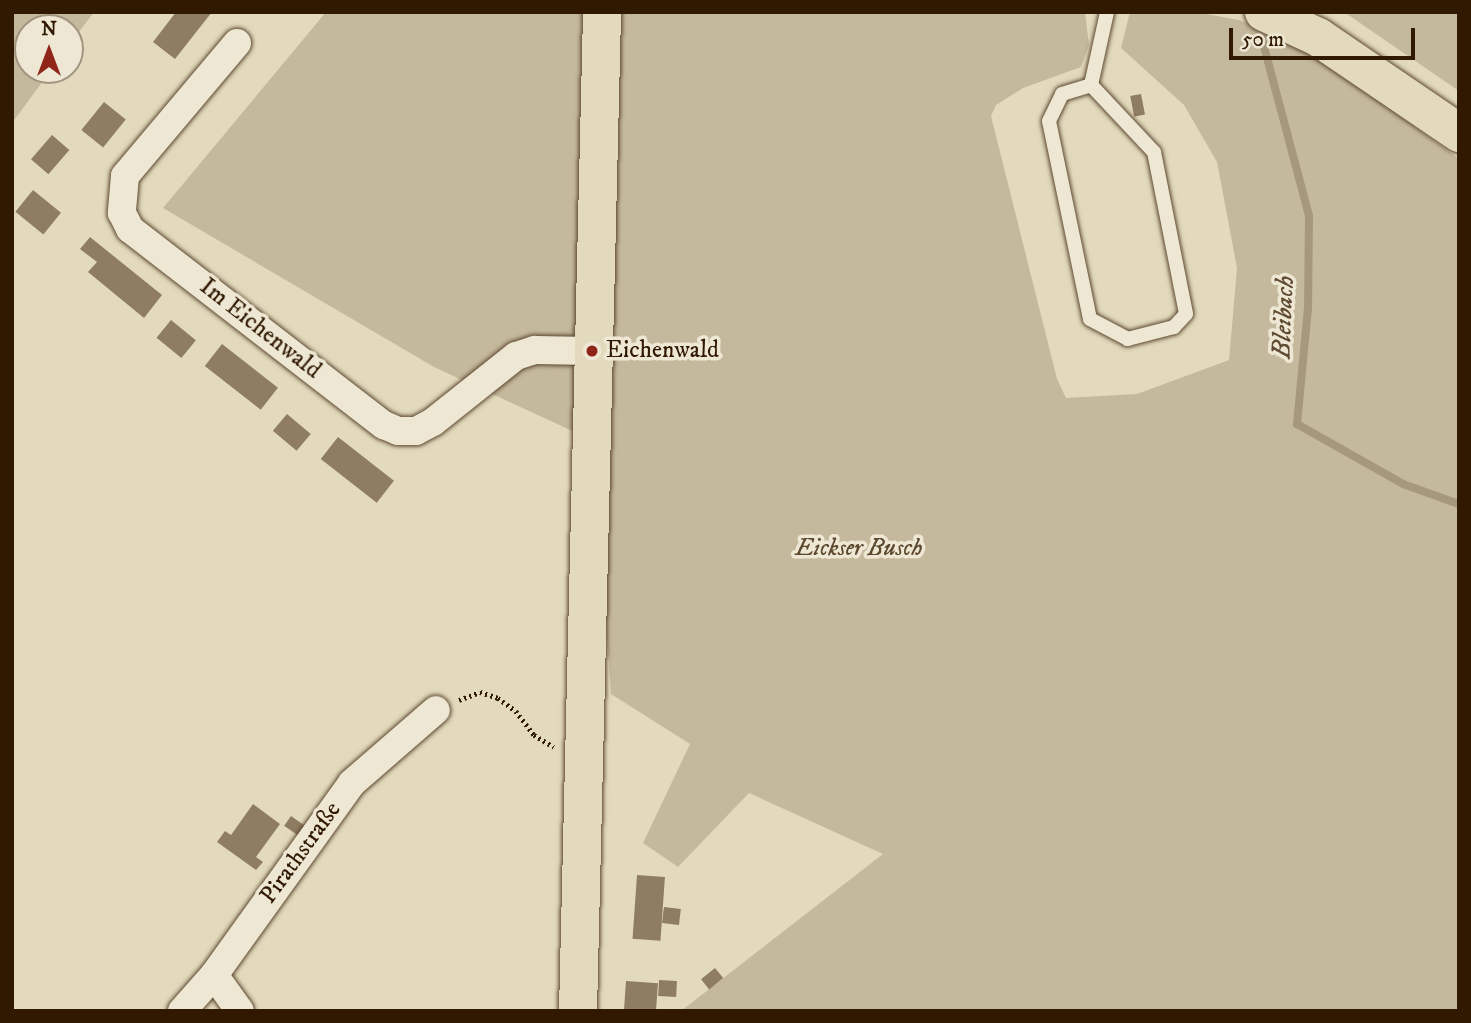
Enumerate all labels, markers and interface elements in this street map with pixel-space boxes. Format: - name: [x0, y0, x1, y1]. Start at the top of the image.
- north arrow: [14, 14, 84, 84]
- scale bar: [1233, 14, 1418, 58]
- text: N: [41, 18, 57, 41]
- text: 50 m: [1242, 27, 1284, 53]
- street label: Im Eichenwald: [194, 273, 326, 385]
- water label: Bleibach: [1266, 275, 1302, 359]
- place label: Eichenwald: [606, 337, 719, 365]
- marker: Eichenwald: [584, 343, 600, 359]
- park label: Eickser Busch: [795, 535, 923, 563]
- street label: Pirathstraße: [254, 796, 348, 910]

